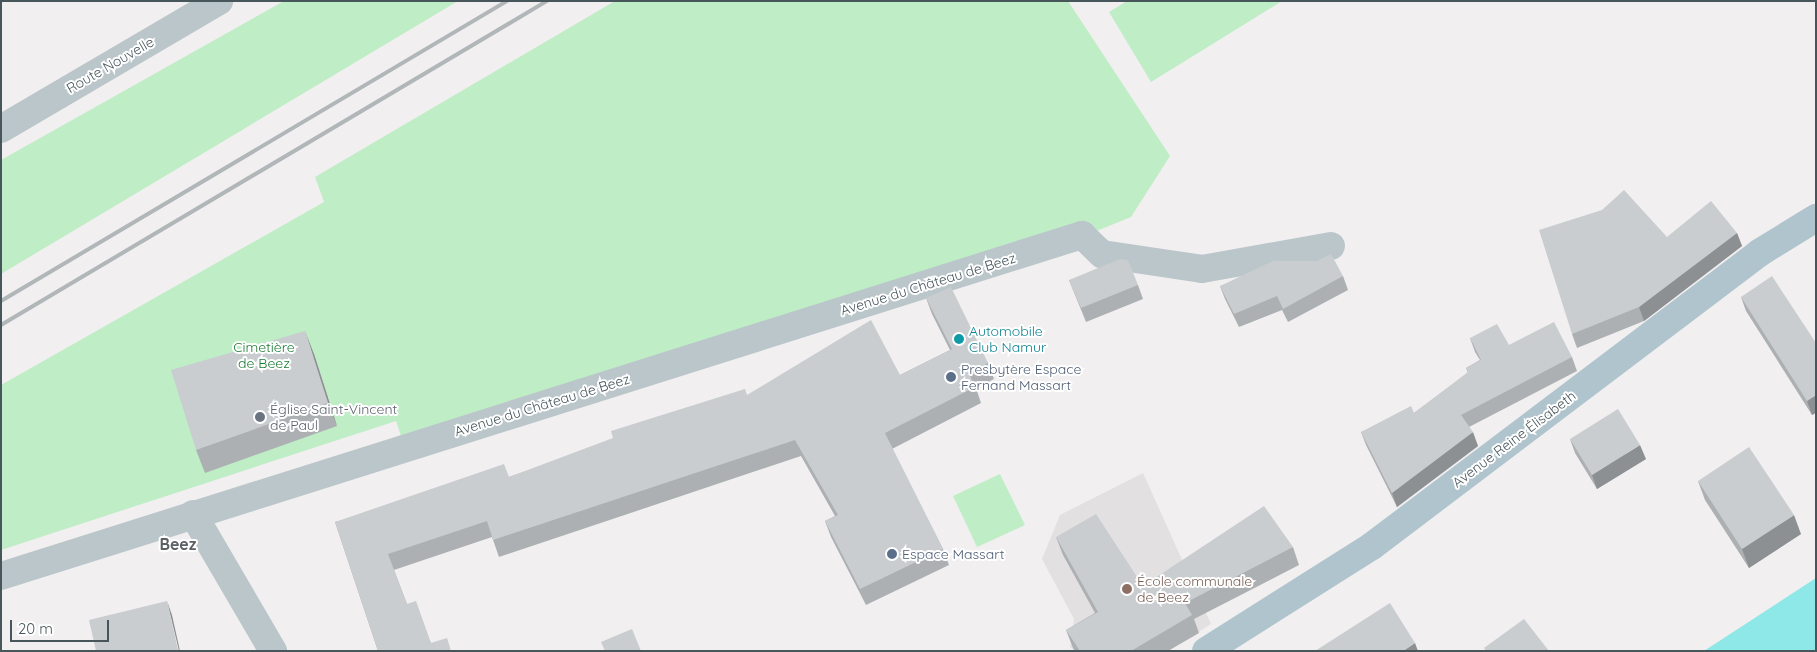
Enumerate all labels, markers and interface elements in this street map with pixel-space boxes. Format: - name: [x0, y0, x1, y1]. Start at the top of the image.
- street label: Route Nouvelle: [63, 33, 157, 97]
- street label: Avenue du Château de Beez: [838, 249, 1018, 319]
- place label: Automobile Club Namur: [969, 323, 1046, 356]
- marker: Automobile Club Namur: [953, 333, 965, 345]
- park label: Cimetière de Beez: [233, 339, 295, 372]
- place label: Presbytère Espace Fernand Massart: [961, 361, 1081, 394]
- street label: Avenue du Château de Beez: [452, 370, 632, 440]
- marker: Presbytère Espace Fernand Massart: [945, 371, 957, 383]
- street label: Avenue Reine Élisabeth: [1449, 387, 1579, 491]
- place label: Église Saint-Vincent de Paul: [270, 401, 397, 434]
- marker: Église Saint-Vincent de Paul: [254, 411, 266, 423]
- district label: Beez: [159, 534, 197, 554]
- place label: Espace Massart: [902, 546, 1004, 562]
- marker: Espace Massart: [886, 548, 898, 560]
- place label: École communale de Beez: [1137, 573, 1252, 606]
- marker: École communale de Beez: [1121, 583, 1133, 595]
- scale bar: [12, 610, 111, 642]
- text: 20 m: [18, 619, 53, 638]

